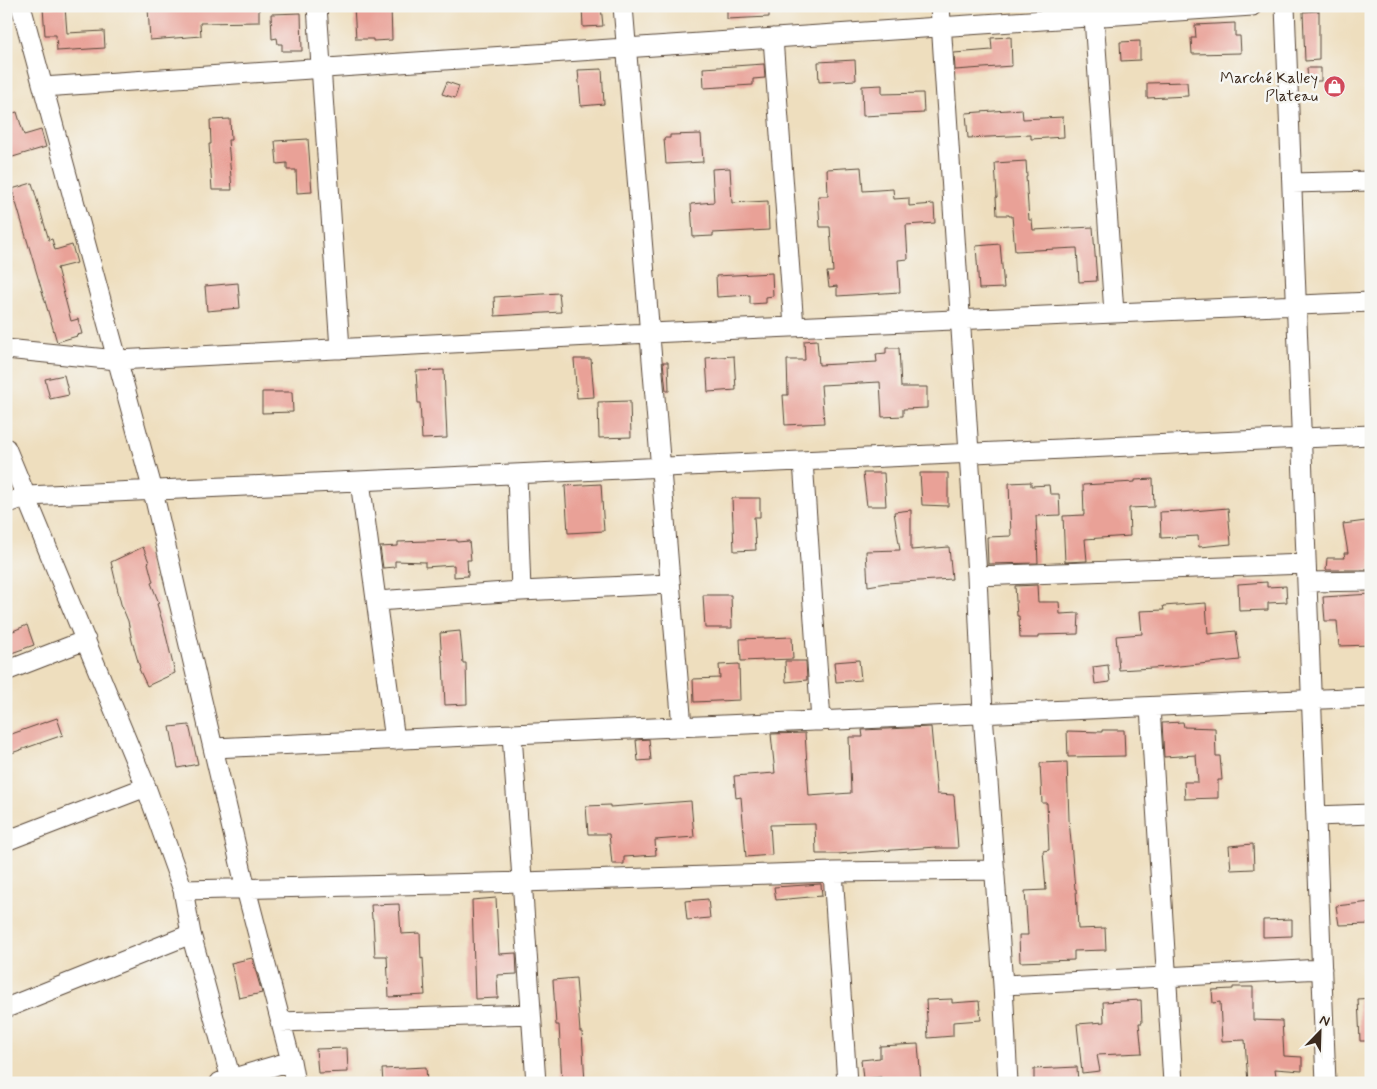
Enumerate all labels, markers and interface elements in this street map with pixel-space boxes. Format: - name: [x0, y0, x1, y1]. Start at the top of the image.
- place label: Marché Kalley Plateau: [1220, 68, 1318, 107]
- shop icon: Marché Kalley Plateau: [1322, 75, 1346, 99]
- north arrow: [1294, 1006, 1344, 1056]
- text: N: [1317, 1011, 1332, 1031]

